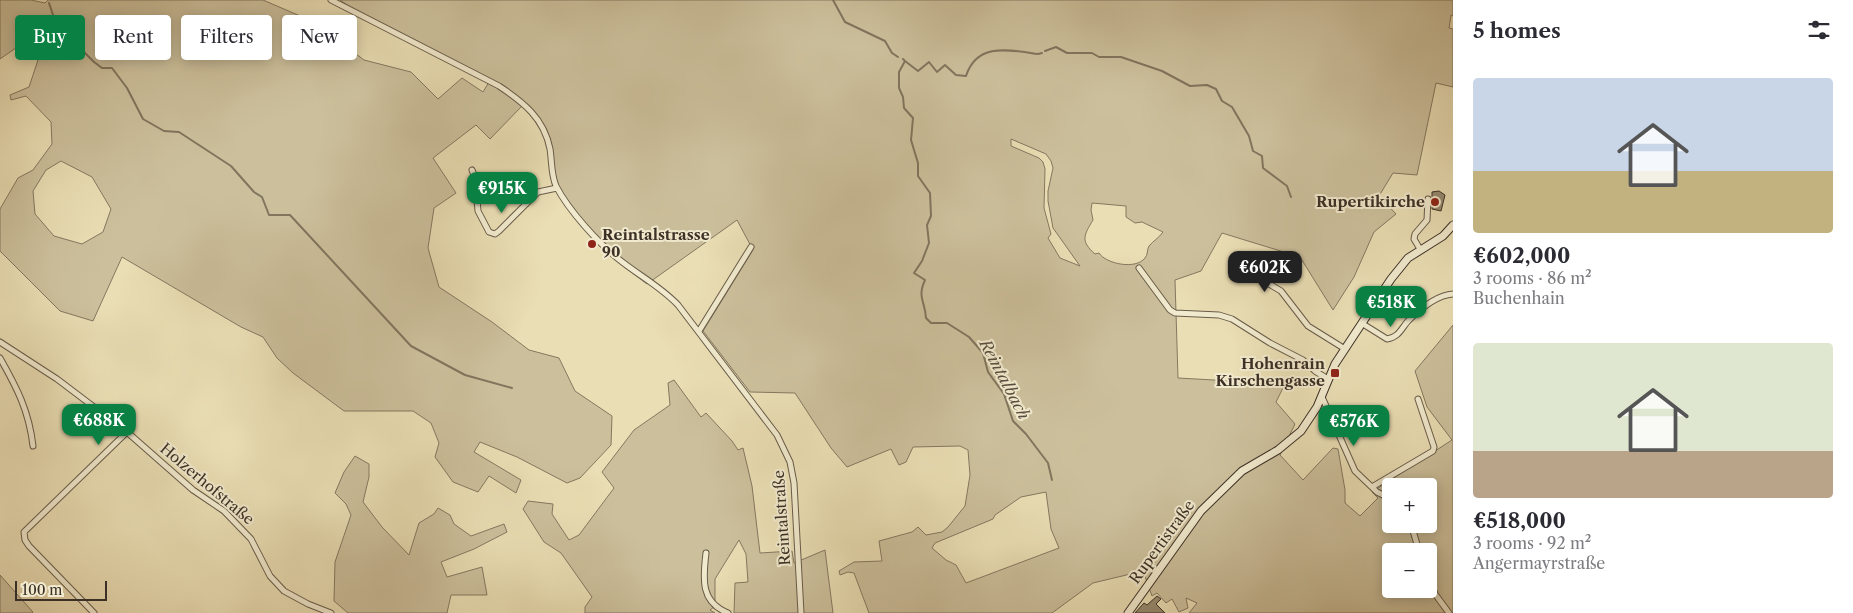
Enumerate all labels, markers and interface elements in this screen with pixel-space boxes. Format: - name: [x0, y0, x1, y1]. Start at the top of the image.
- chip: Buy: [15, 15, 85, 60]
- chip: Rent: [95, 15, 171, 60]
- chip: Filters: [181, 15, 272, 60]
- chip: New: [282, 15, 357, 60]
- icon: filters: [1805, 16, 1833, 44]
- text: 5 homes: [1473, 18, 1561, 43]
- icon: home: [1608, 110, 1698, 200]
- pin: €915K: [467, 172, 537, 214]
- text: €915K: [478, 178, 526, 198]
- place label: Rupertikirche: [1316, 192, 1425, 211]
- marker: Rupertikirche: [1429, 196, 1441, 208]
- place label: Reintalstrasse 90: [602, 225, 710, 261]
- marker: Reintalstrasse 90: [586, 238, 598, 250]
- text: €602,000: [1473, 243, 1570, 268]
- pin: €602K: [1230, 250, 1300, 293]
- text: €602K: [1239, 257, 1291, 277]
- text: 3 rooms · 86 m²: [1473, 268, 1592, 288]
- pin: €518K: [1356, 286, 1426, 328]
- text: Buchenhain: [1473, 288, 1565, 308]
- text: €518K: [1367, 292, 1415, 312]
- water label: Reintalbach: [975, 334, 1035, 423]
- place label: Hohenrain Kirschengasse: [1215, 354, 1326, 390]
- marker: Hohenrain Kirschengasse: [1329, 367, 1341, 379]
- icon: home: [1608, 375, 1698, 465]
- pin: €688K: [64, 404, 134, 446]
- pin: €576K: [1319, 404, 1389, 447]
- text: €688K: [73, 410, 125, 430]
- text: €576K: [1329, 411, 1379, 431]
- street label: Holzerhofstraße: [156, 439, 258, 529]
- street label: Reintalstraße: [769, 470, 794, 566]
- map controls: [1382, 478, 1437, 598]
- button: +: [1382, 478, 1437, 533]
- street label: Rupertistraße: [1125, 496, 1198, 587]
- text: €518,000: [1473, 508, 1566, 533]
- text: 3 rooms · 92 m²: [1473, 533, 1591, 553]
- button: −: [1382, 543, 1437, 598]
- text: Angermayrstraße: [1473, 553, 1605, 573]
- scale bar: [15, 578, 108, 601]
- text: 100 m: [22, 581, 62, 599]

